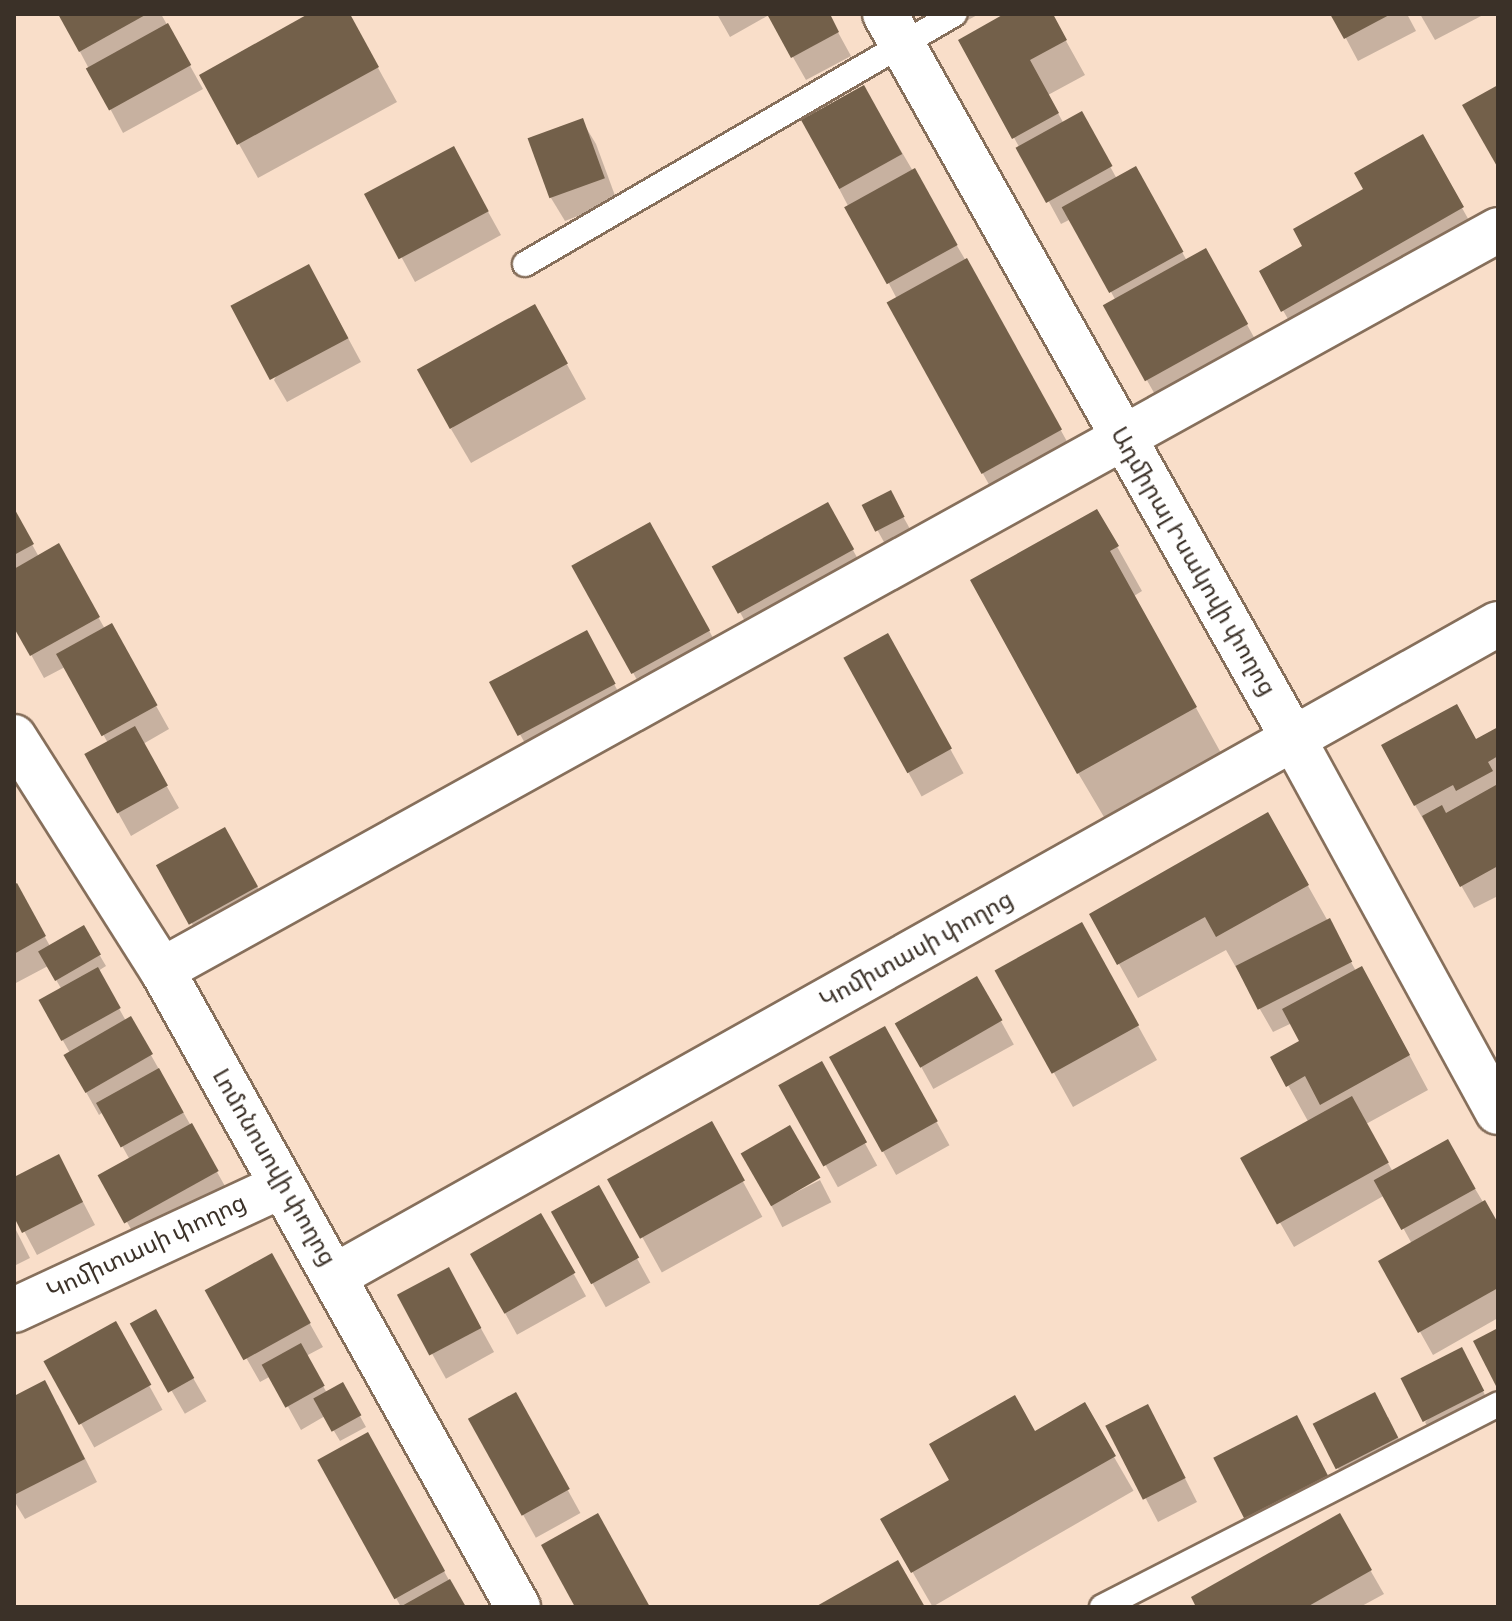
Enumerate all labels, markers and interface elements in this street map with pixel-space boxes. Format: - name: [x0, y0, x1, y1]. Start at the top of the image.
- street label: Ադմիրալ Իսակովի փողոց: [1103, 423, 1281, 701]
- street label: Կոմիտասի փողոց: [815, 886, 1019, 1016]
- street label: Լոմոնոսովի փողոց: [205, 1064, 341, 1272]
- street label: Կոմիտասի փողոց: [43, 1189, 251, 1307]

